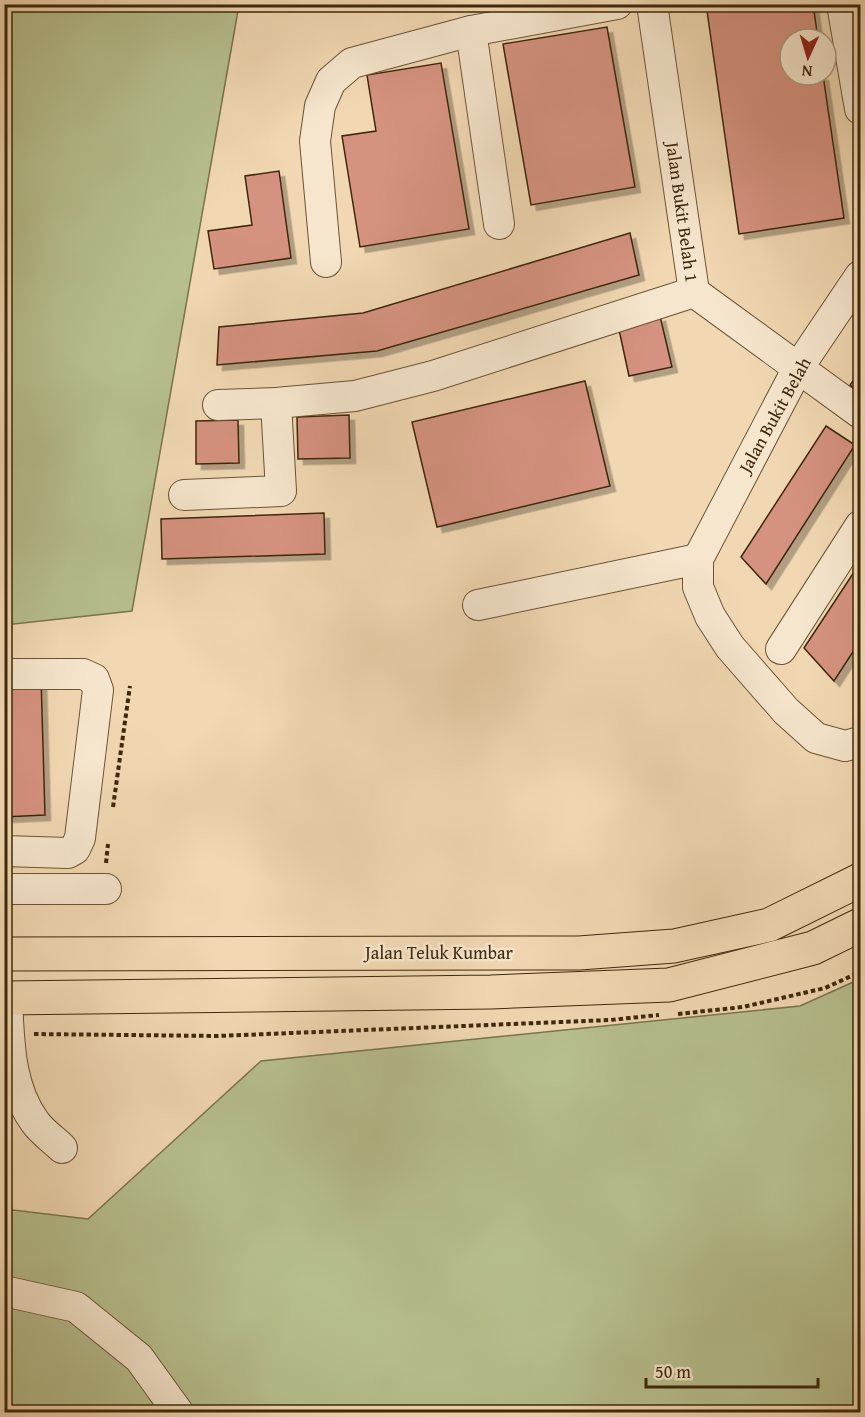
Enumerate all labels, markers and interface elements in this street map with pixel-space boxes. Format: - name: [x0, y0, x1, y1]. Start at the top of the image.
- north arrow: [778, 27, 838, 87]
- text: N: [800, 60, 813, 84]
- street label: Jalan Bukit Belah 1: [659, 138, 706, 284]
- street label: Jalan Bukit Belah: [731, 352, 818, 479]
- street label: Jalan Teluk Kumbar: [363, 939, 514, 966]
- scale bar: [646, 1351, 818, 1389]
- text: 50 m: [655, 1358, 691, 1385]

